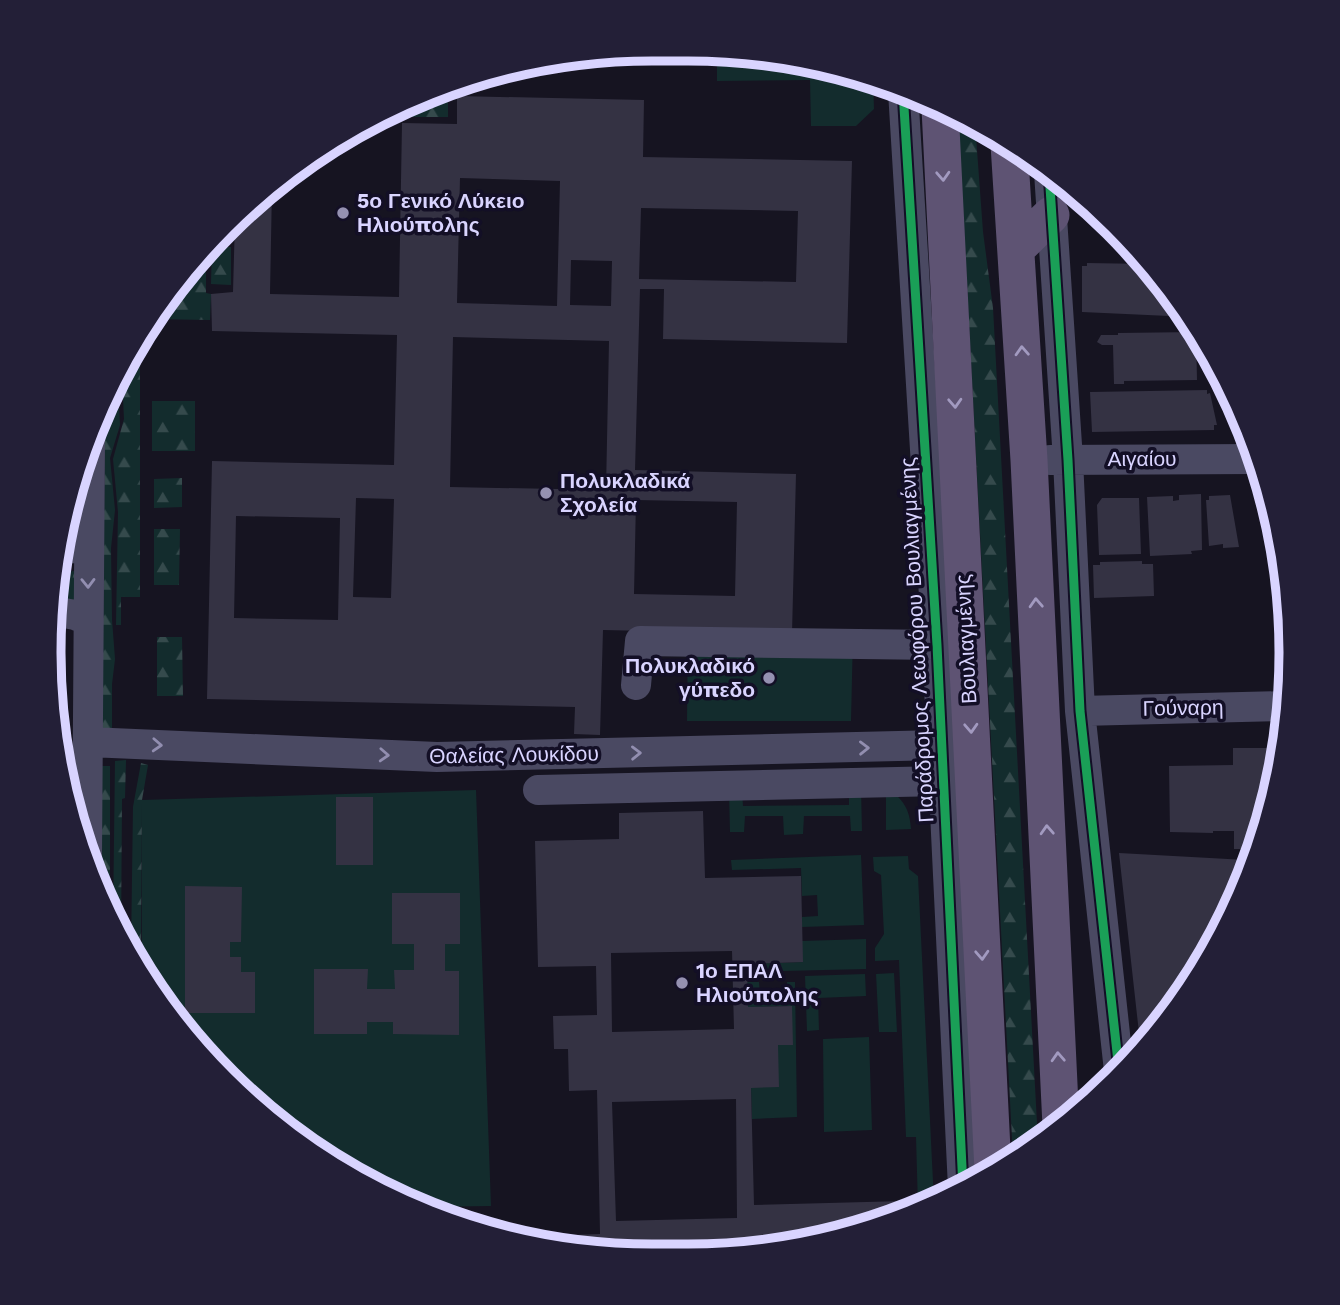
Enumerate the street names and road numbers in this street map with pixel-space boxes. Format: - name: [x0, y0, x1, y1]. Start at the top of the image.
- street label: Αιγαίου: [1107, 446, 1177, 471]
- street label: Παράδρομος Λεωφόρου Βουλιαγμένης: [894, 457, 939, 823]
- street label: Βουλιαγμένης: [950, 574, 981, 704]
- street label: Γούναρη: [1142, 694, 1224, 721]
- street label: Θαλείας Λουκίδου: [429, 741, 599, 768]

